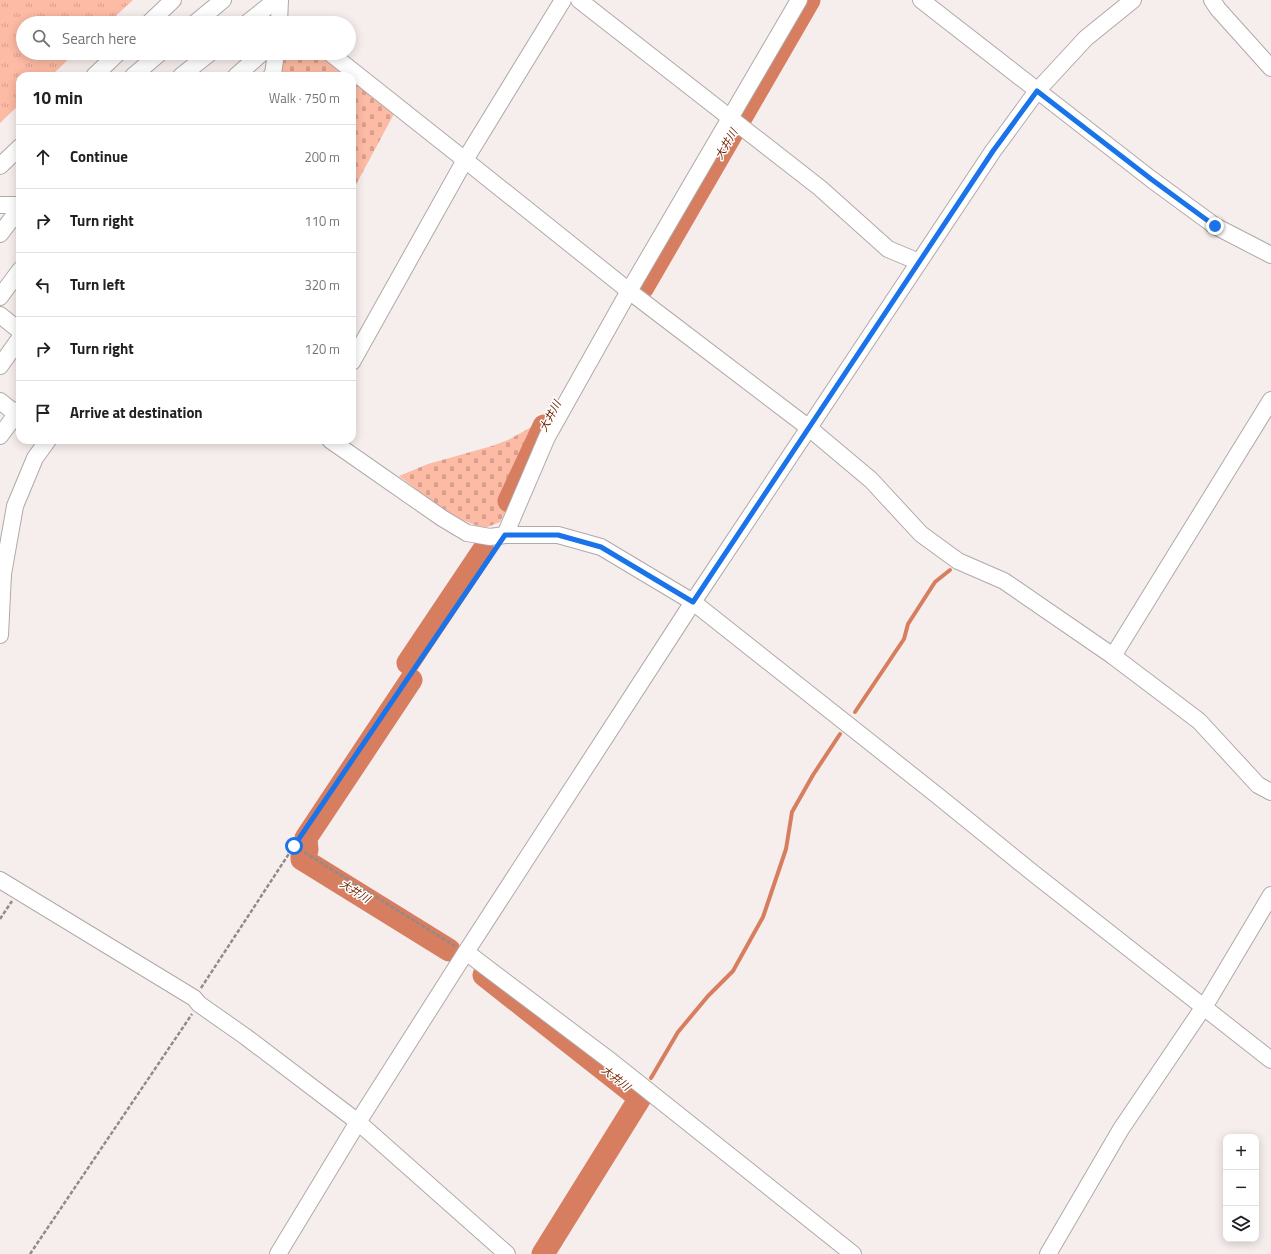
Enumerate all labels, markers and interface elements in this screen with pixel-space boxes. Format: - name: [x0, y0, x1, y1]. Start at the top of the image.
- search box: [16, 16, 356, 60]
- icon: search: [30, 27, 52, 49]
- text: Search here: [62, 27, 136, 50]
- text: 10 min: [32, 85, 83, 111]
- text: Walk · 750 m: [269, 88, 340, 108]
- water label: 大井川: [711, 125, 742, 162]
- text: Continue: [70, 145, 128, 168]
- icon: ahead: [32, 146, 54, 168]
- text: 200 m: [304, 147, 340, 167]
- text: Turn right: [70, 209, 134, 232]
- icon: right: [32, 210, 54, 232]
- text: 110 m: [304, 211, 340, 231]
- route end: [1206, 217, 1224, 235]
- text: Turn left: [70, 273, 125, 296]
- icon: left: [32, 274, 54, 296]
- text: 320 m: [304, 275, 340, 295]
- text: Turn right: [70, 337, 134, 360]
- icon: right: [32, 338, 54, 360]
- text: 120 m: [304, 339, 340, 359]
- water label: 大井川: [535, 397, 565, 434]
- text: Arrive at destination: [70, 401, 203, 424]
- icon: arrive: [32, 402, 54, 424]
- route start: [285, 837, 303, 855]
- water label: 大井川: [337, 875, 374, 907]
- water label: 大井川: [598, 1062, 635, 1095]
- map controls: [1223, 1134, 1259, 1242]
- button: +: [1223, 1134, 1259, 1170]
- button: −: [1223, 1170, 1259, 1206]
- button: layers: [1223, 1206, 1259, 1242]

